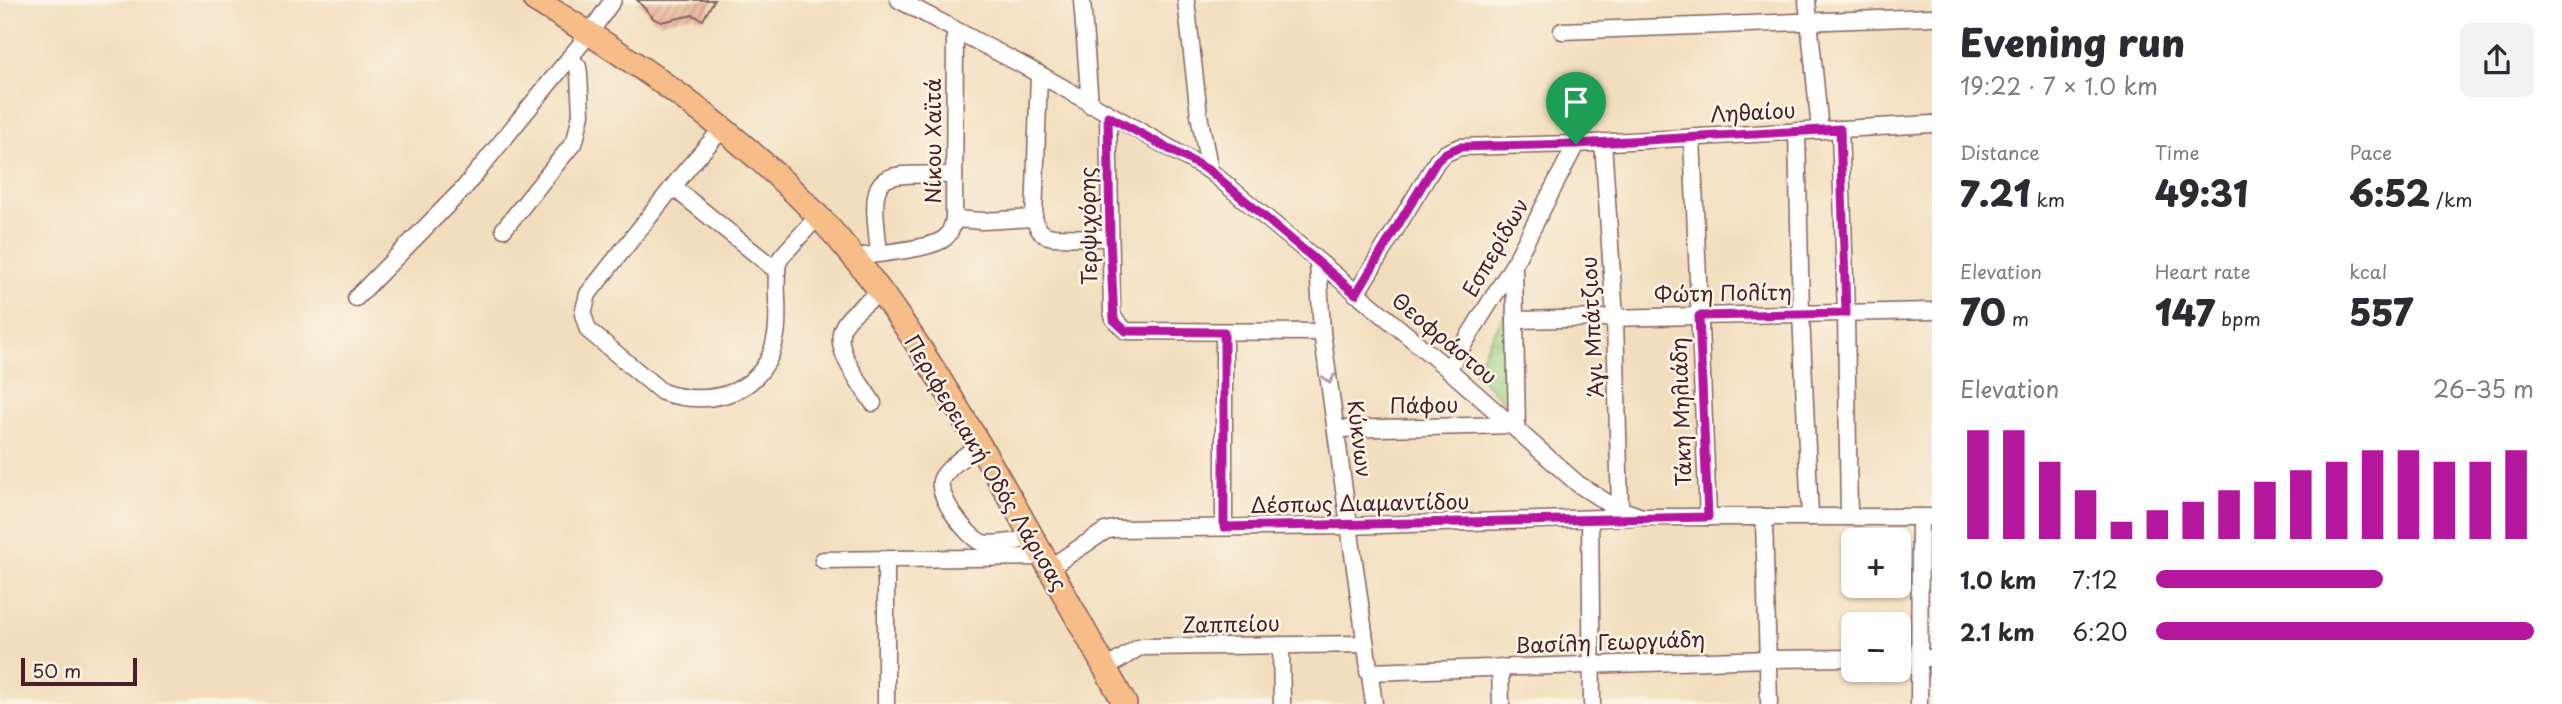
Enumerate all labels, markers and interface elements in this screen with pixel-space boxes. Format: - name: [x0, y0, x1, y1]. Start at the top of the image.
- text: Evening run: [1960, 13, 2185, 70]
- button: share: [2460, 23, 2534, 97]
- text: 19:22 · 7 × 1.0 km: [1960, 68, 2158, 103]
- pin: [1546, 72, 1606, 144]
- street label: Νίκου Χαϊτά: [916, 78, 948, 204]
- icon: arrive: [1557, 83, 1595, 121]
- street label: Ληθαίου: [1709, 93, 1796, 129]
- text: Distance: [1960, 138, 2040, 166]
- text: Time: [2155, 138, 2200, 166]
- text: Pace: [2349, 138, 2392, 166]
- street label: Τερψιχόρης: [1070, 166, 1104, 286]
- text: 7.21: [1960, 166, 2030, 219]
- text: 49:31: [2155, 166, 2248, 219]
- text: 6:52: [2349, 166, 2430, 219]
- text: km: [2030, 185, 2065, 213]
- text: /km: [2430, 185, 2472, 213]
- street label: Εσπερίδων: [1453, 192, 1535, 302]
- street label: Άγι Μπάτζιου: [1571, 256, 1611, 399]
- text: Elevation: [1960, 257, 2042, 285]
- text: Heart rate: [2155, 257, 2251, 285]
- text: kcal: [2349, 257, 2387, 285]
- street label: Φώτη Πολίτη: [1654, 275, 1792, 309]
- street label: Θεοφράστου: [1386, 284, 1505, 391]
- text: 70: [1960, 285, 2006, 338]
- text: 147: [2155, 285, 2215, 338]
- text: 557: [2349, 285, 2413, 338]
- text: m: [2006, 304, 2029, 332]
- text: bpm: [2215, 304, 2261, 332]
- street label: Περιφερειακή Οδός Λάρισας: [897, 328, 1076, 596]
- street label: Τάκη Μηλιάδη: [1661, 337, 1699, 487]
- text: Elevation: [1960, 371, 2059, 406]
- text: 26–35 m: [2433, 371, 2534, 406]
- one-way arrow: [1322, 373, 1337, 385]
- street label: Πάφου: [1389, 387, 1459, 421]
- street label: Κύκνων: [1340, 398, 1382, 479]
- street label: Δέσπως Διαμαντίδου: [1250, 484, 1470, 520]
- map controls: [1841, 528, 1911, 682]
- button: +: [1841, 528, 1911, 598]
- text: 1.0 km: [1960, 562, 2037, 597]
- text: 7:12: [2072, 562, 2118, 597]
- street label: Ζαππείου: [1182, 606, 1280, 640]
- button: −: [1841, 612, 1911, 682]
- text: 2.1 km: [1960, 614, 2035, 649]
- text: 6:20: [2072, 614, 2128, 649]
- street label: Βασίλη Γεωργιάδη: [1514, 622, 1706, 660]
- scale bar: [21, 655, 136, 687]
- text: 50 m: [32, 656, 81, 684]

